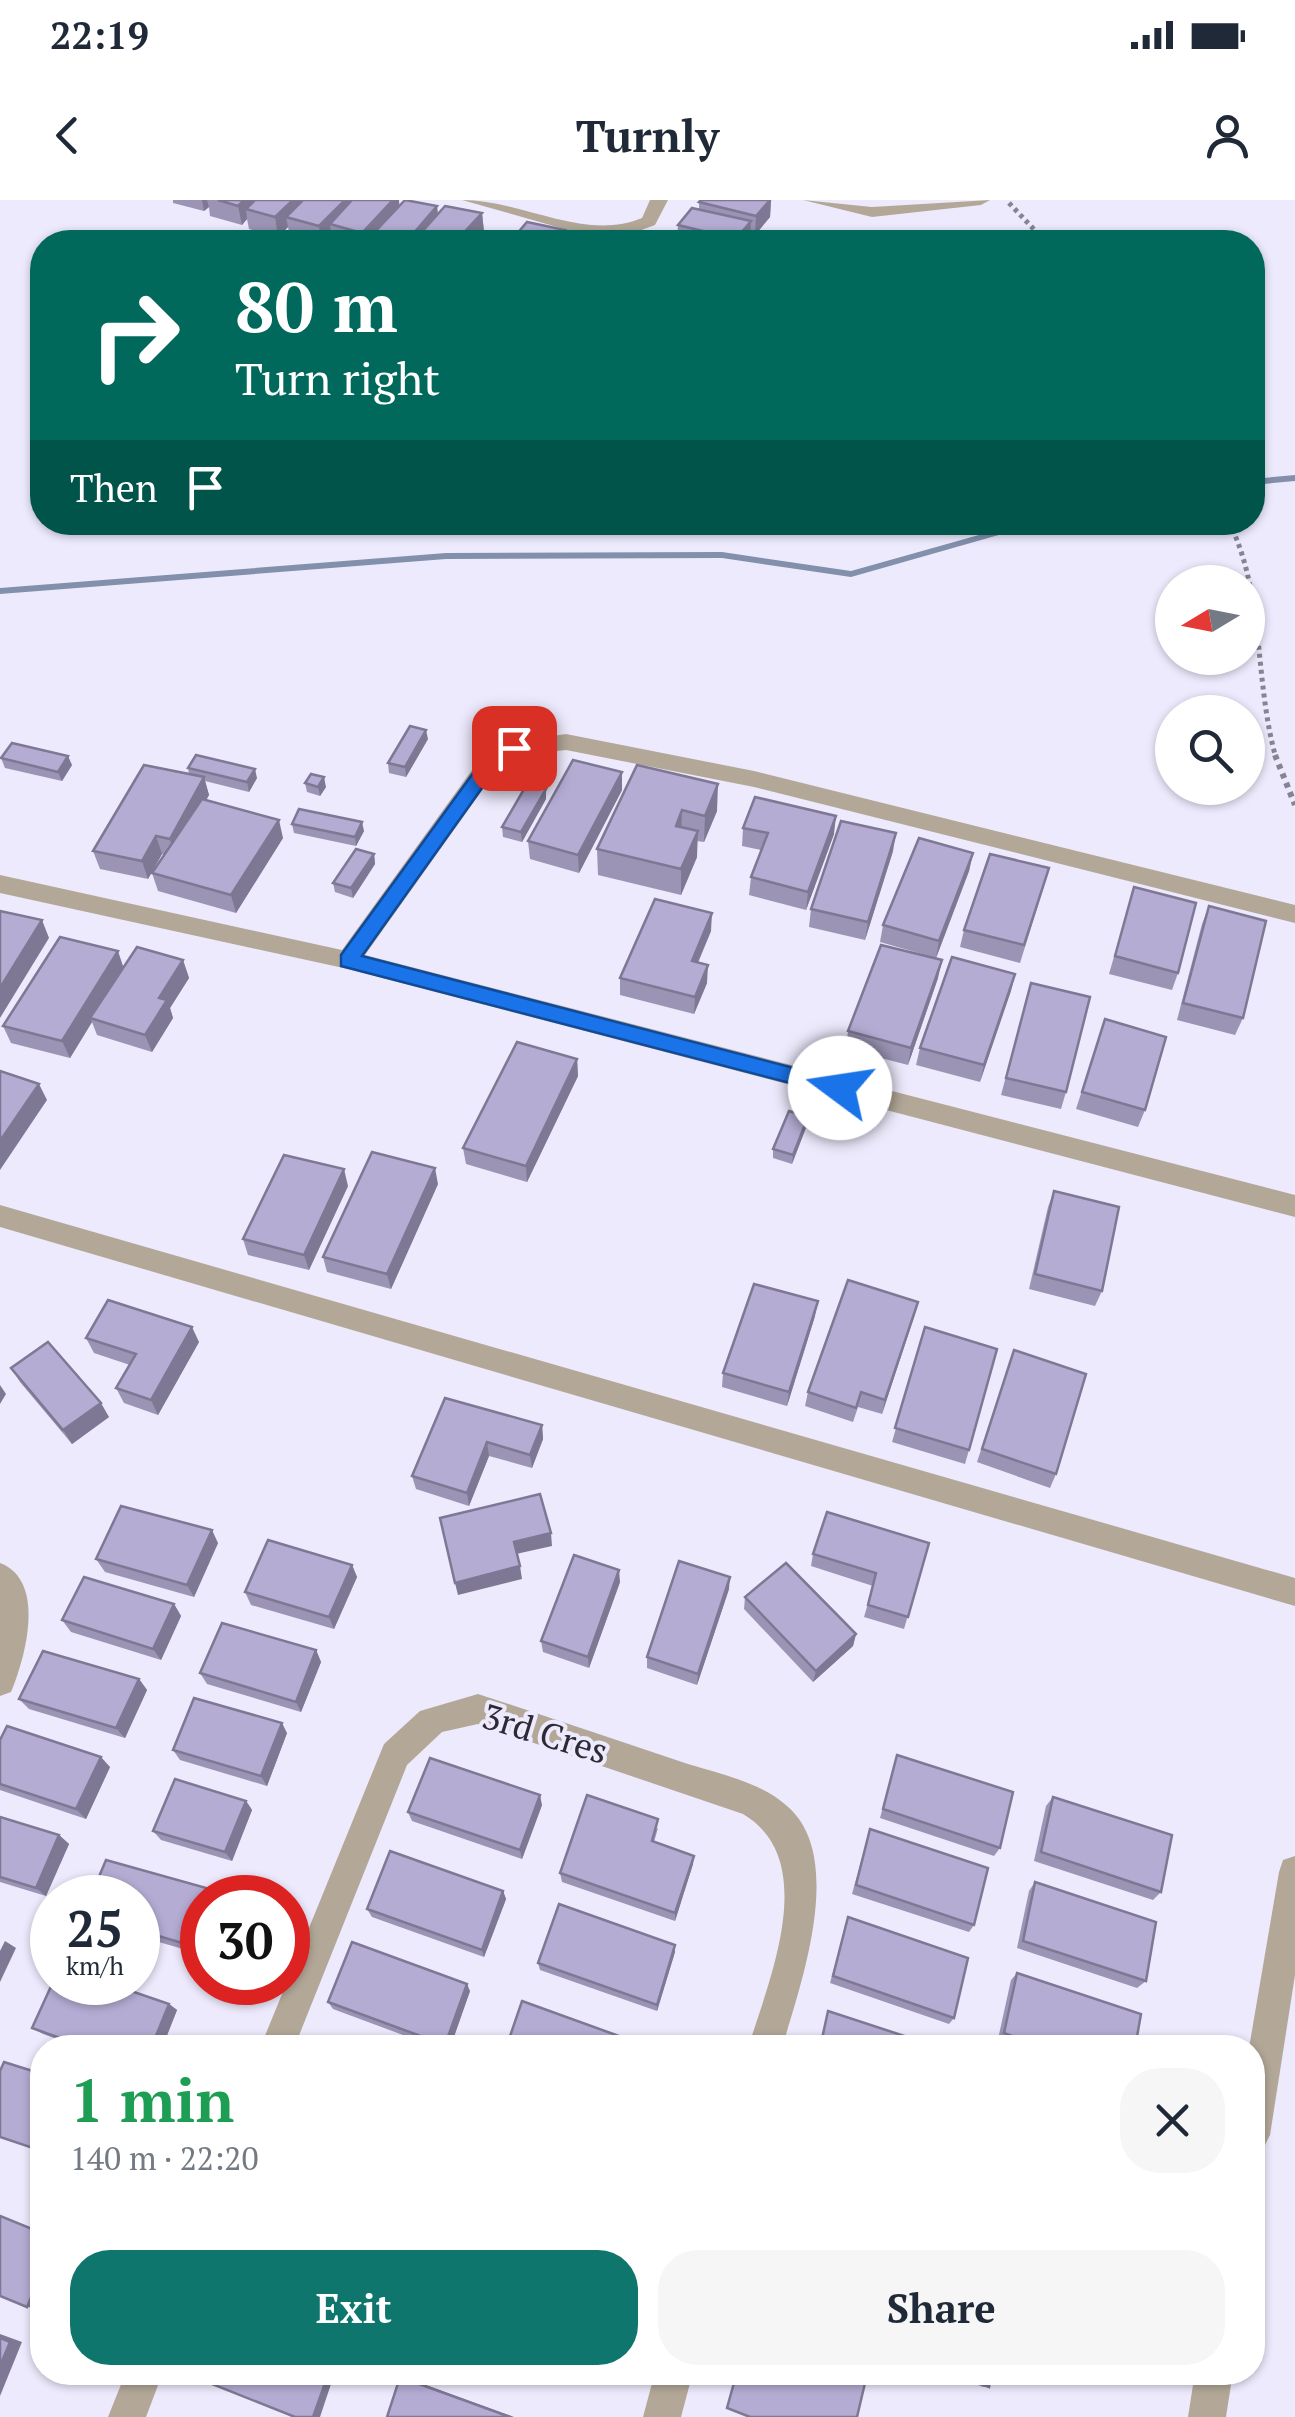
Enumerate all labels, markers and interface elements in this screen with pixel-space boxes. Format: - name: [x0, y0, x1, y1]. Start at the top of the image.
- text: 22:19: [50, 10, 149, 60]
- text: Turnly: [576, 105, 719, 165]
- icon: back: [40, 108, 95, 163]
- icon: person: [1200, 108, 1255, 163]
- text: 80 m: [235, 259, 398, 352]
- icon: right: [70, 270, 200, 400]
- text: Turn right: [235, 348, 440, 408]
- icon: arrive: [178, 460, 233, 515]
- text: Then: [70, 463, 158, 513]
- north arrow: [1155, 565, 1265, 675]
- map controls: [1155, 565, 1265, 805]
- button: search: [1155, 695, 1265, 805]
- pin: [472, 706, 557, 791]
- icon: arrive: [487, 721, 542, 776]
- position arrow: [788, 1036, 892, 1140]
- street label: 3rd Cres: [477, 1692, 614, 1774]
- speed limit sign: 30: [180, 1875, 310, 2005]
- text: 25: [67, 1895, 123, 1961]
- text: km/h: [66, 1949, 124, 1982]
- text: 1 min: [70, 2060, 234, 2139]
- button: close: [1120, 2068, 1225, 2173]
- text: 140 m · 22:20: [70, 2137, 258, 2179]
- button: Exit: [70, 2250, 638, 2365]
- button: Share: [658, 2250, 1225, 2365]

